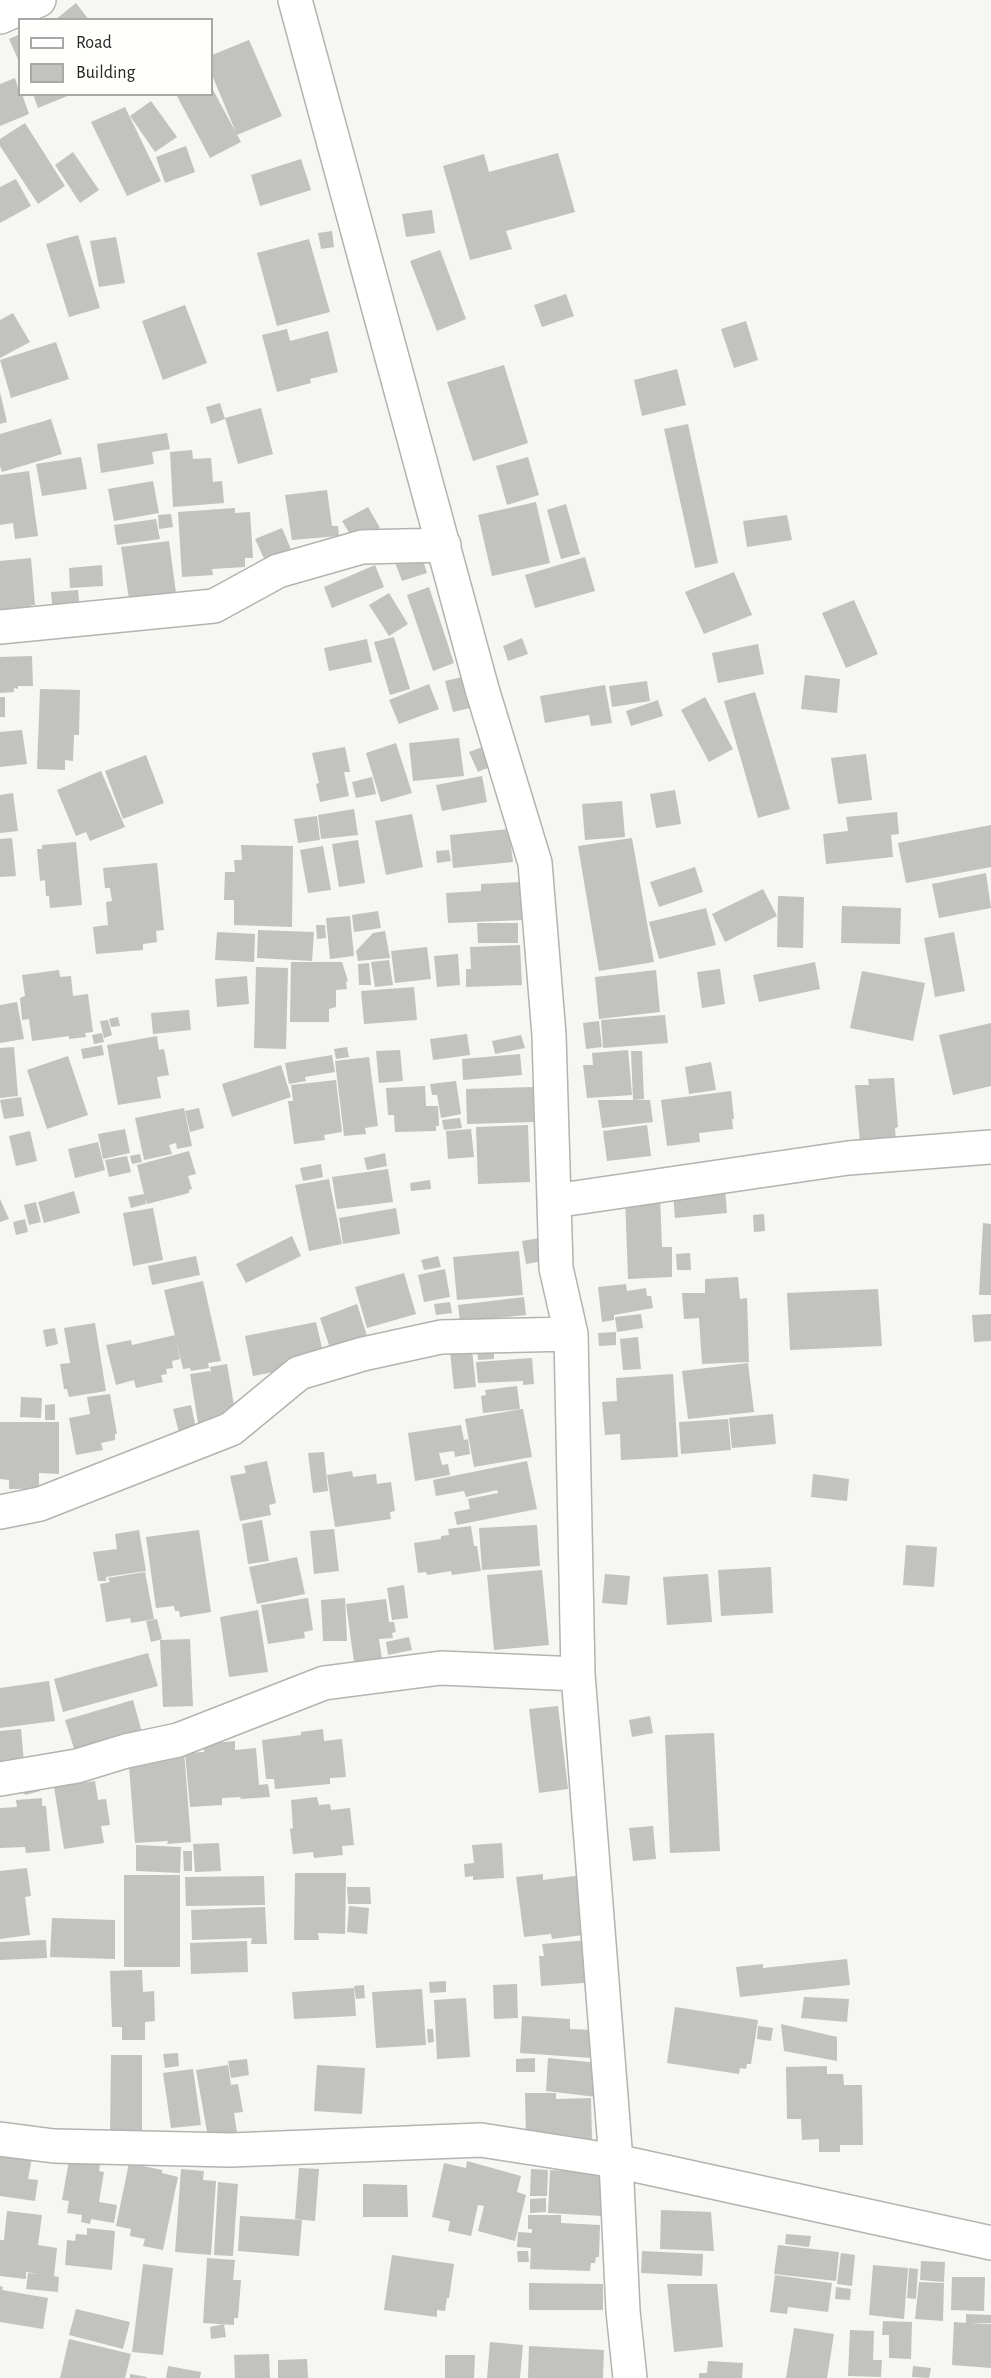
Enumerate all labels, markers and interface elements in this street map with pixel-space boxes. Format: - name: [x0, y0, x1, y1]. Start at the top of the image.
- legend: [18, 18, 213, 96]
- text: Road: [76, 34, 112, 52]
- text: Building: [76, 64, 135, 82]

